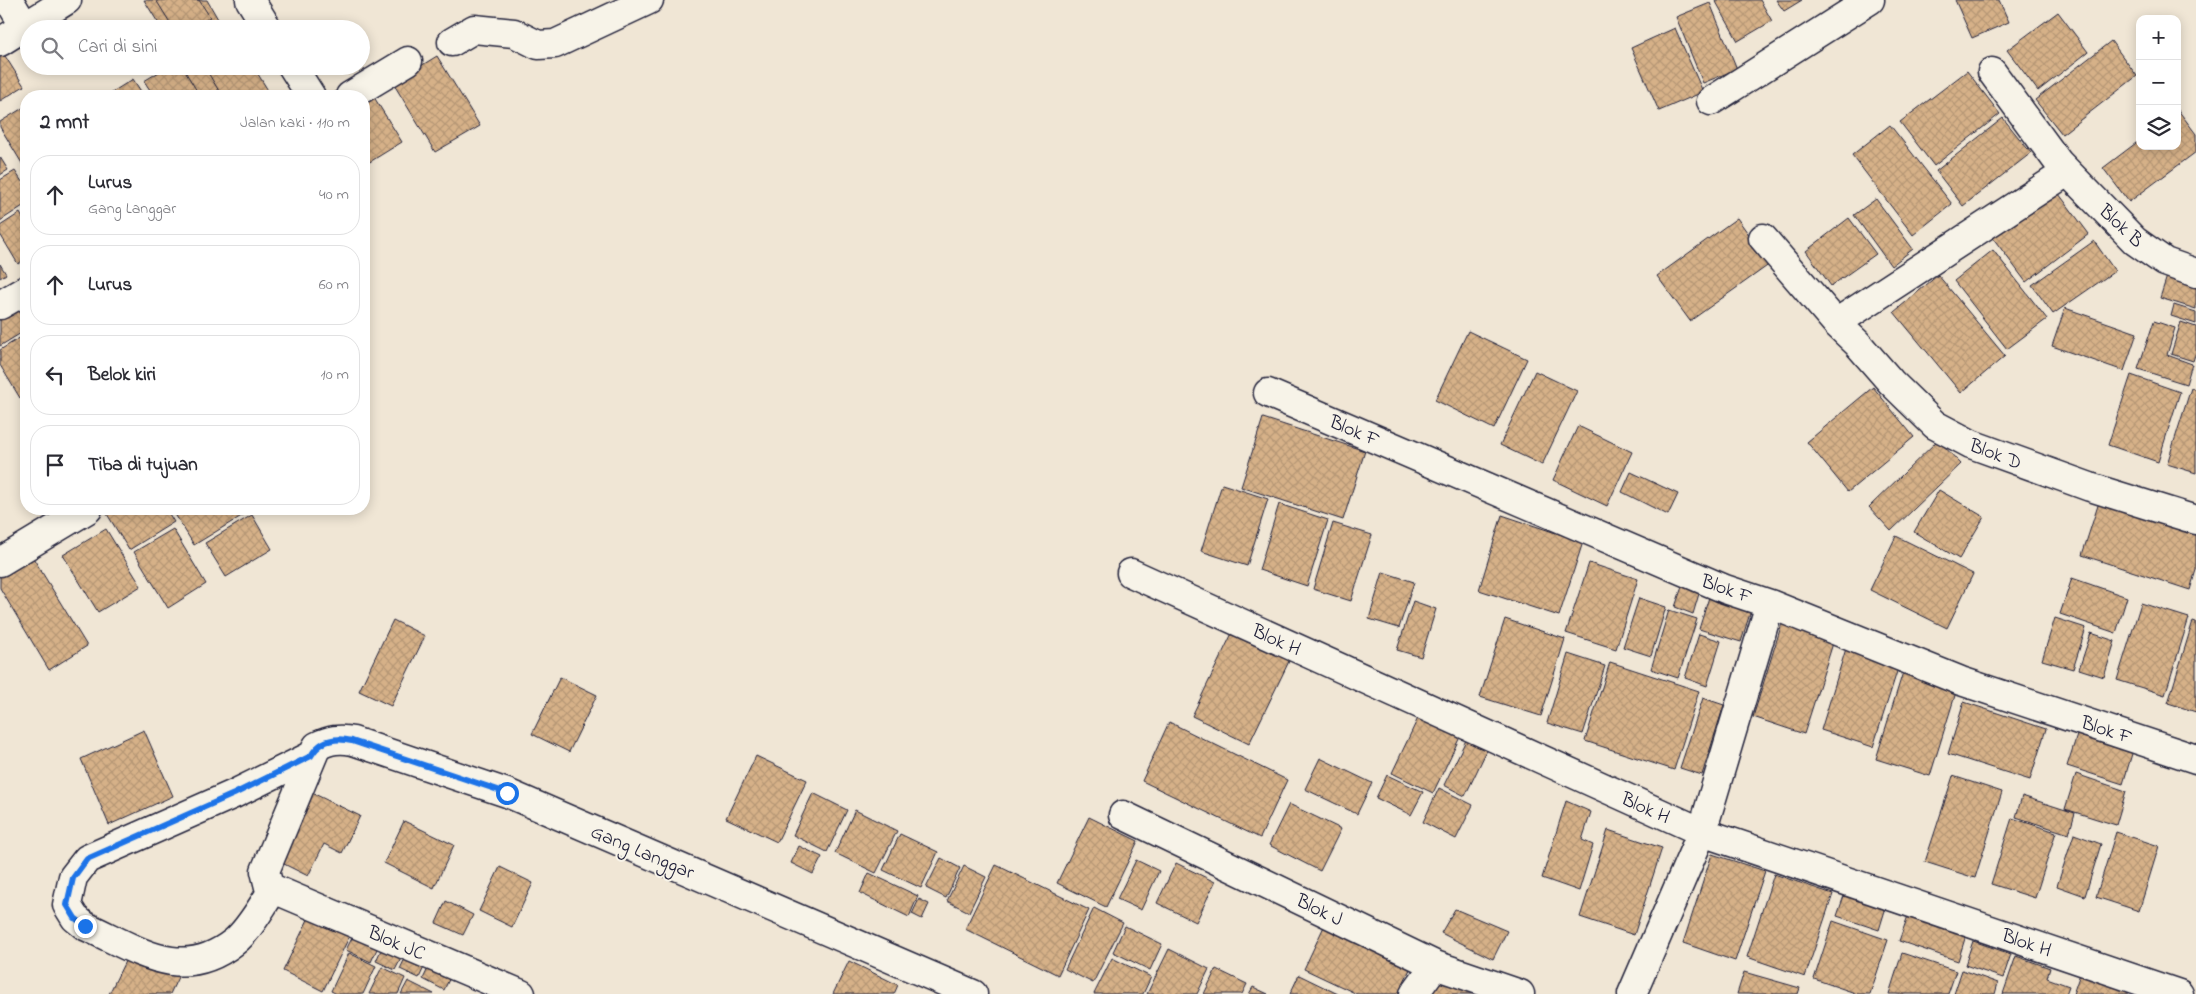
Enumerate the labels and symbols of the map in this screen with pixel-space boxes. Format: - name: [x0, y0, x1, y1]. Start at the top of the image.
- street label: Blok B: [2090, 198, 2149, 255]
- street label: Blok F: [1323, 408, 1384, 456]
- street label: Blok D: [1964, 432, 2025, 479]
- street label: Blok F: [1696, 567, 1756, 613]
- street label: Blok H: [1246, 617, 1305, 665]
- street label: Blok F: [2076, 709, 2136, 753]
- route start: [496, 782, 519, 805]
- street label: Blok H: [1615, 785, 1674, 833]
- street label: Gang Langgar: [585, 818, 699, 889]
- street label: Blok J: [1290, 887, 1347, 935]
- route end: [74, 915, 97, 938]
- street label: Blok JC: [362, 919, 429, 969]
- street label: Blok H: [1996, 922, 2055, 966]

